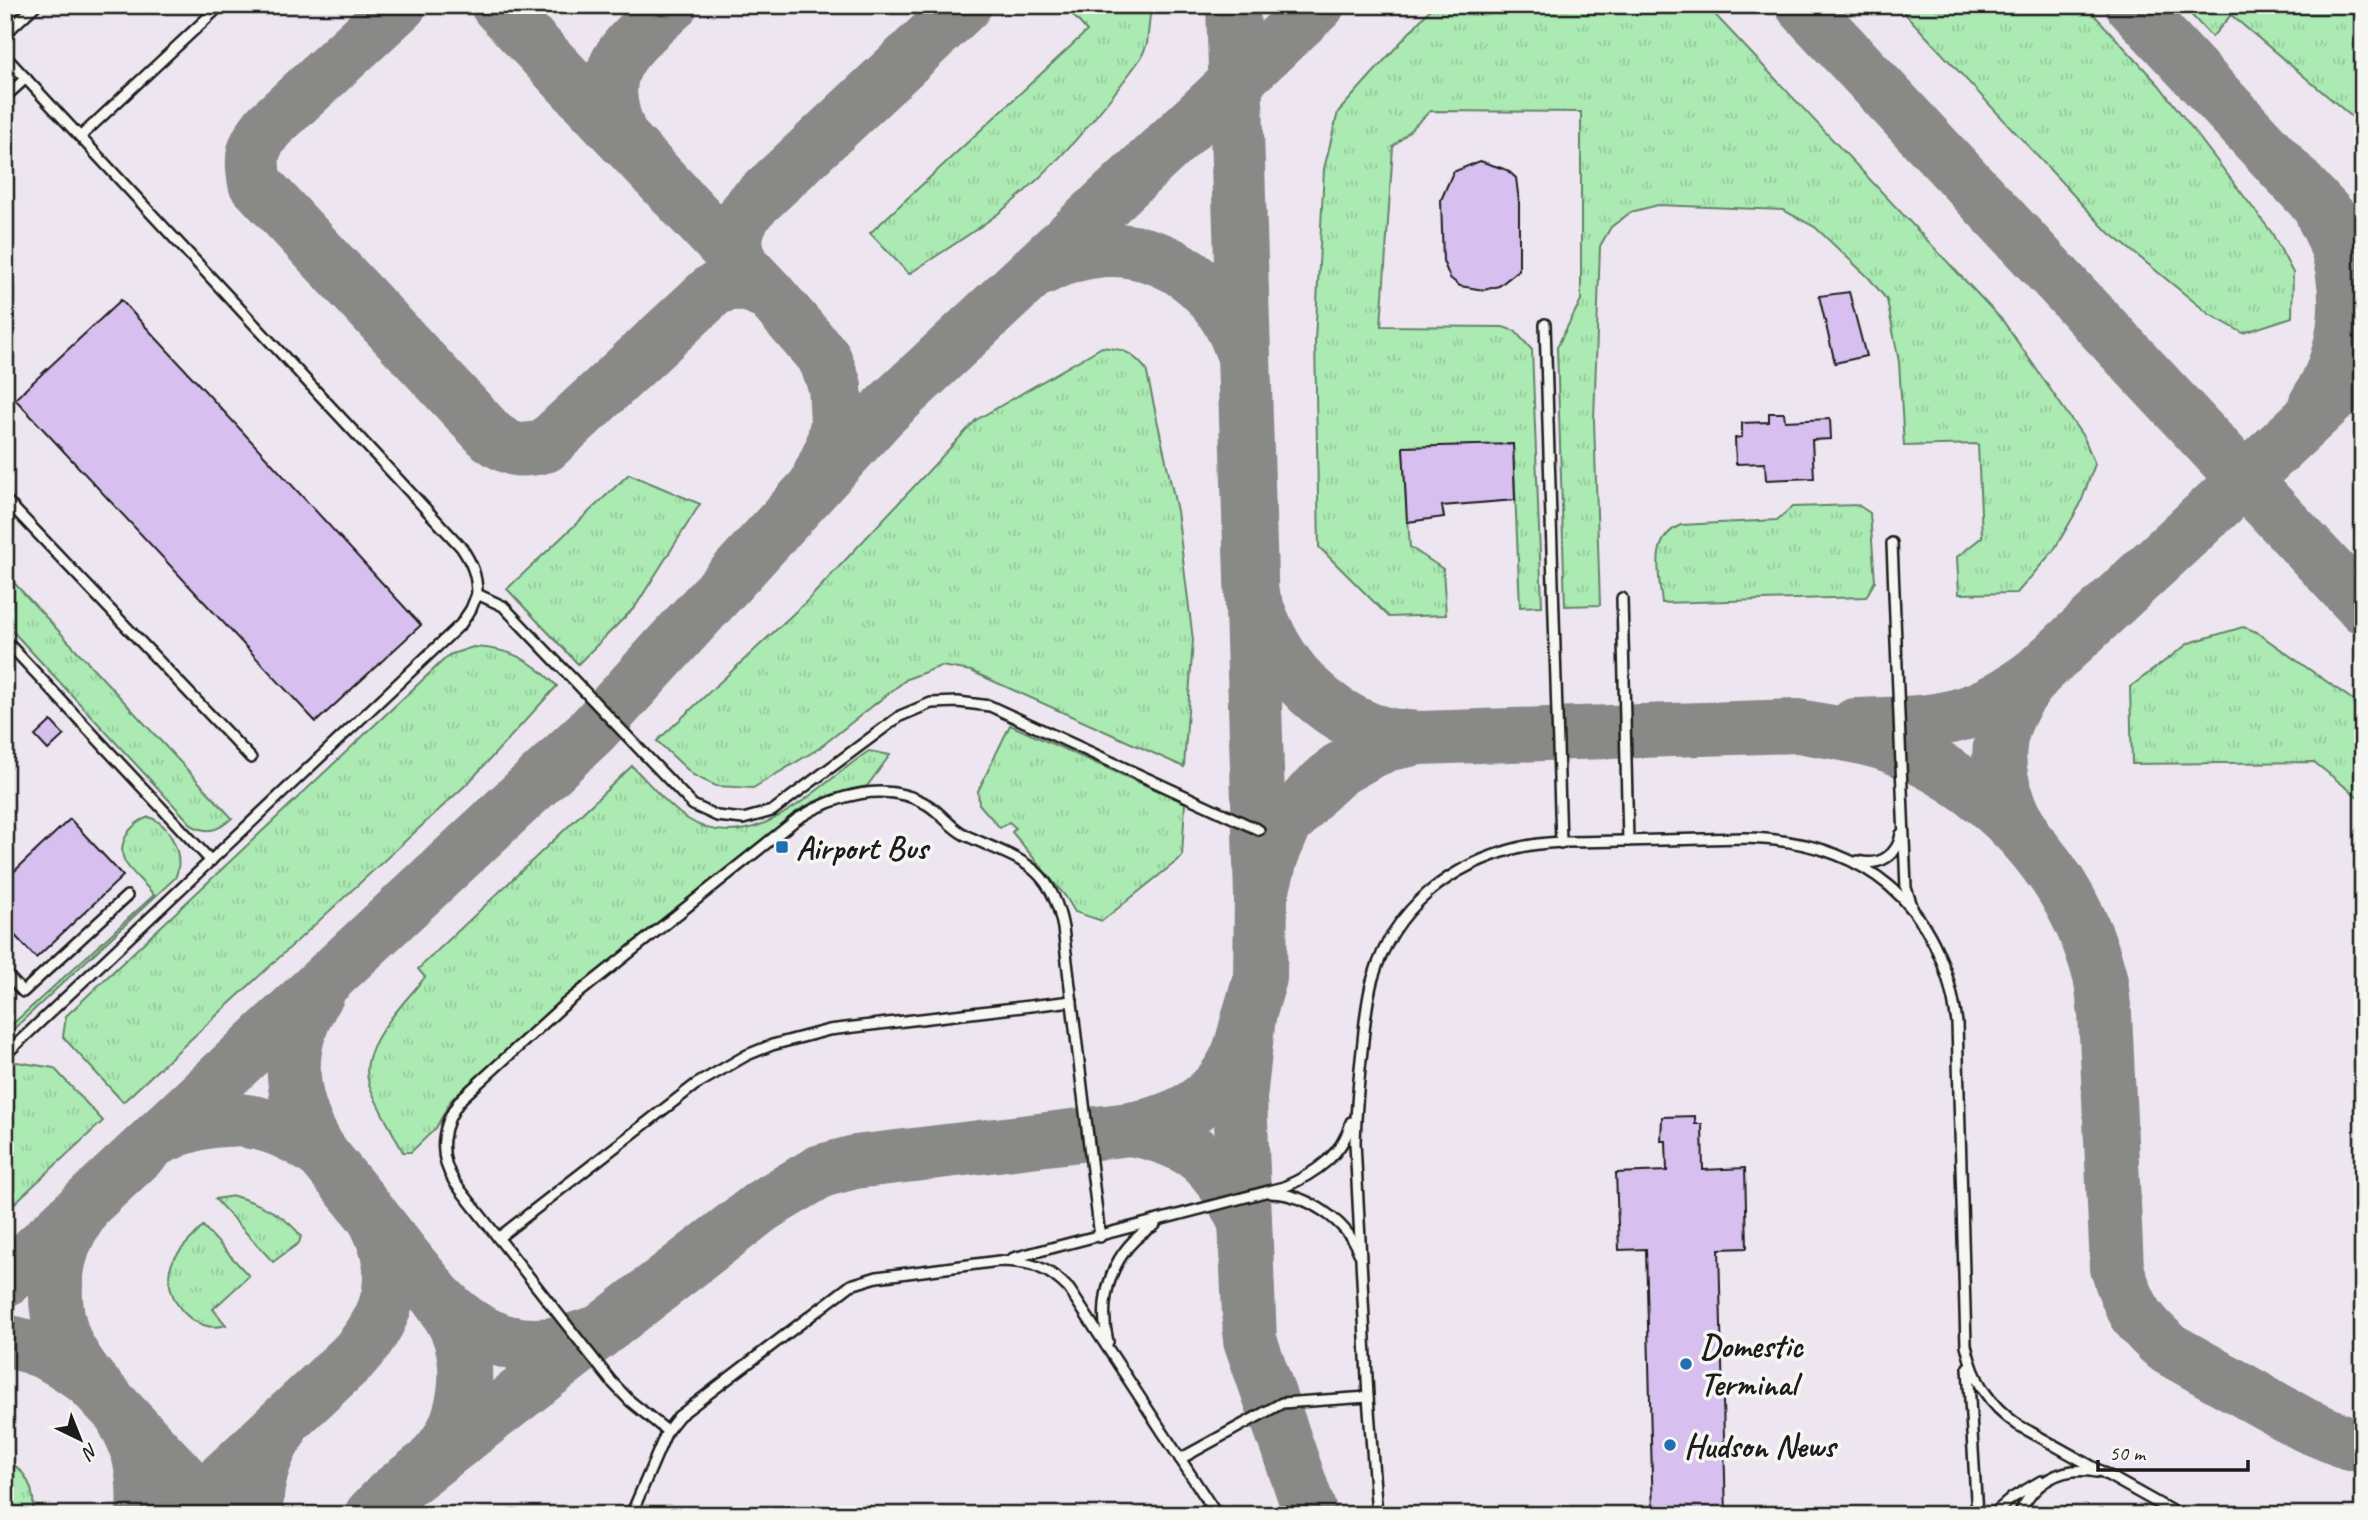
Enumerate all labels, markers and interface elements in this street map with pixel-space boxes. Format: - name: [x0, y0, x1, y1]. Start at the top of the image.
- place label: Airport Bus: [796, 827, 931, 869]
- marker: Airport Bus: [774, 839, 790, 855]
- place label: Domestic Terminal: [1700, 1325, 1804, 1405]
- marker: Domestic Terminal: [1678, 1356, 1694, 1372]
- north arrow: [46, 1404, 116, 1474]
- place label: Hudson News: [1684, 1425, 1839, 1467]
- scale bar: [2098, 1429, 2249, 1473]
- marker: Hudson News: [1662, 1437, 1678, 1453]
- text: N: [76, 1438, 103, 1466]
- text: 50 m: [2109, 1440, 2147, 1466]

